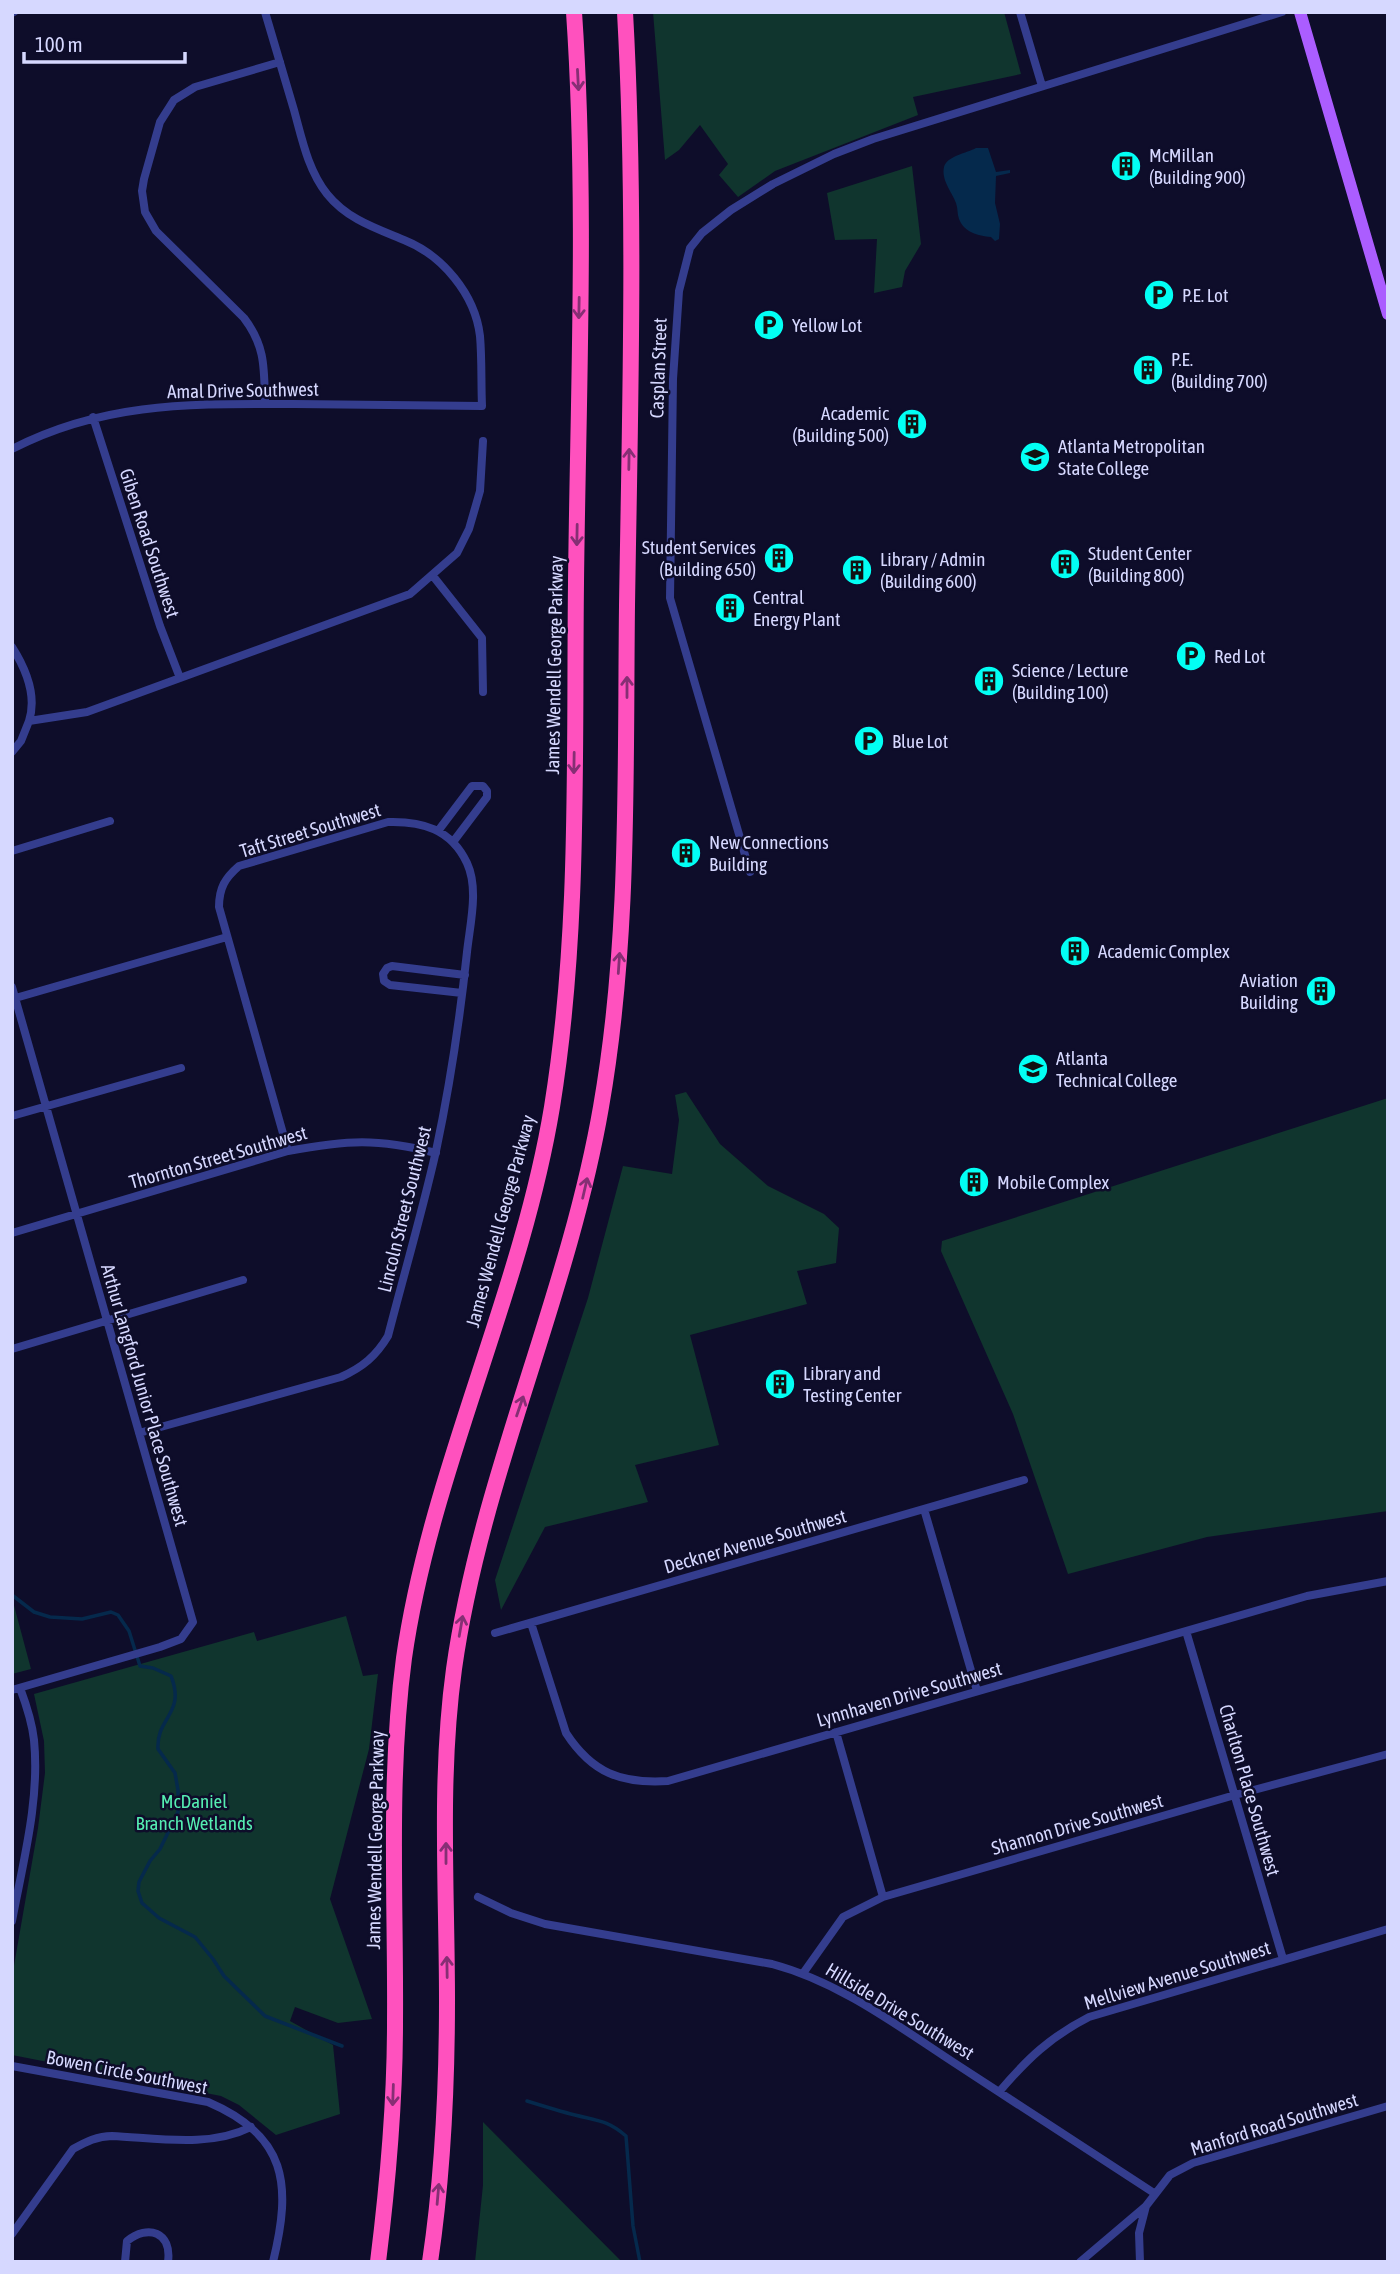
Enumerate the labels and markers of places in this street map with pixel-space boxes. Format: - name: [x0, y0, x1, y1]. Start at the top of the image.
- place label: McMillan (Building 900): [1149, 144, 1246, 188]
- building icon: McMillan (Building 900): [1109, 149, 1143, 183]
- parking icon: P.E. Lot: [1142, 278, 1176, 312]
- place label: P.E. Lot: [1182, 284, 1228, 306]
- parking icon: Yellow Lot: [752, 308, 786, 342]
- place label: Yellow Lot: [792, 314, 862, 336]
- place label: P.E. (Building 700): [1171, 348, 1268, 392]
- building icon: P.E. (Building 700): [1131, 353, 1165, 387]
- place label: Academic (Building 500): [792, 402, 890, 446]
- building icon: Academic (Building 500): [895, 407, 929, 441]
- place label: Atlanta Metropolitan State College: [1058, 435, 1205, 479]
- school or university icon: Atlanta Metropolitan State College: [1018, 440, 1052, 474]
- place label: Student Services (Building 650): [642, 536, 756, 580]
- building icon: Student Services (Building 650): [762, 541, 796, 575]
- place label: Student Center (Building 800): [1088, 542, 1192, 586]
- building icon: Student Center (Building 800): [1048, 547, 1082, 581]
- place label: Library / Admin (Building 600): [880, 548, 985, 592]
- building icon: Library / Admin (Building 600): [840, 553, 874, 587]
- place label: Central Energy Plant: [753, 586, 840, 630]
- building icon: Central Energy Plant: [713, 591, 747, 625]
- parking icon: Red Lot: [1174, 639, 1208, 673]
- place label: Red Lot: [1214, 645, 1265, 667]
- place label: Science / Lecture (Building 100): [1012, 659, 1128, 703]
- building icon: Science / Lecture (Building 100): [972, 664, 1006, 698]
- parking icon: Blue Lot: [852, 724, 886, 758]
- place label: Blue Lot: [892, 730, 948, 752]
- place label: New Connections Building: [709, 831, 829, 875]
- building icon: New Connections Building: [669, 836, 703, 870]
- building icon: Academic Complex: [1058, 934, 1092, 968]
- place label: Academic Complex: [1098, 940, 1230, 962]
- place label: Aviation Building: [1240, 969, 1299, 1013]
- building icon: Aviation Building: [1304, 974, 1338, 1008]
- place label: Atlanta Technical College: [1056, 1047, 1177, 1091]
- school or university icon: Atlanta Technical College: [1016, 1052, 1050, 1086]
- building icon: Mobile Complex: [957, 1165, 991, 1199]
- place label: Mobile Complex: [997, 1171, 1110, 1193]
- place label: Library and Testing Center: [803, 1362, 902, 1406]
- building icon: Library and Testing Center: [763, 1367, 797, 1401]

